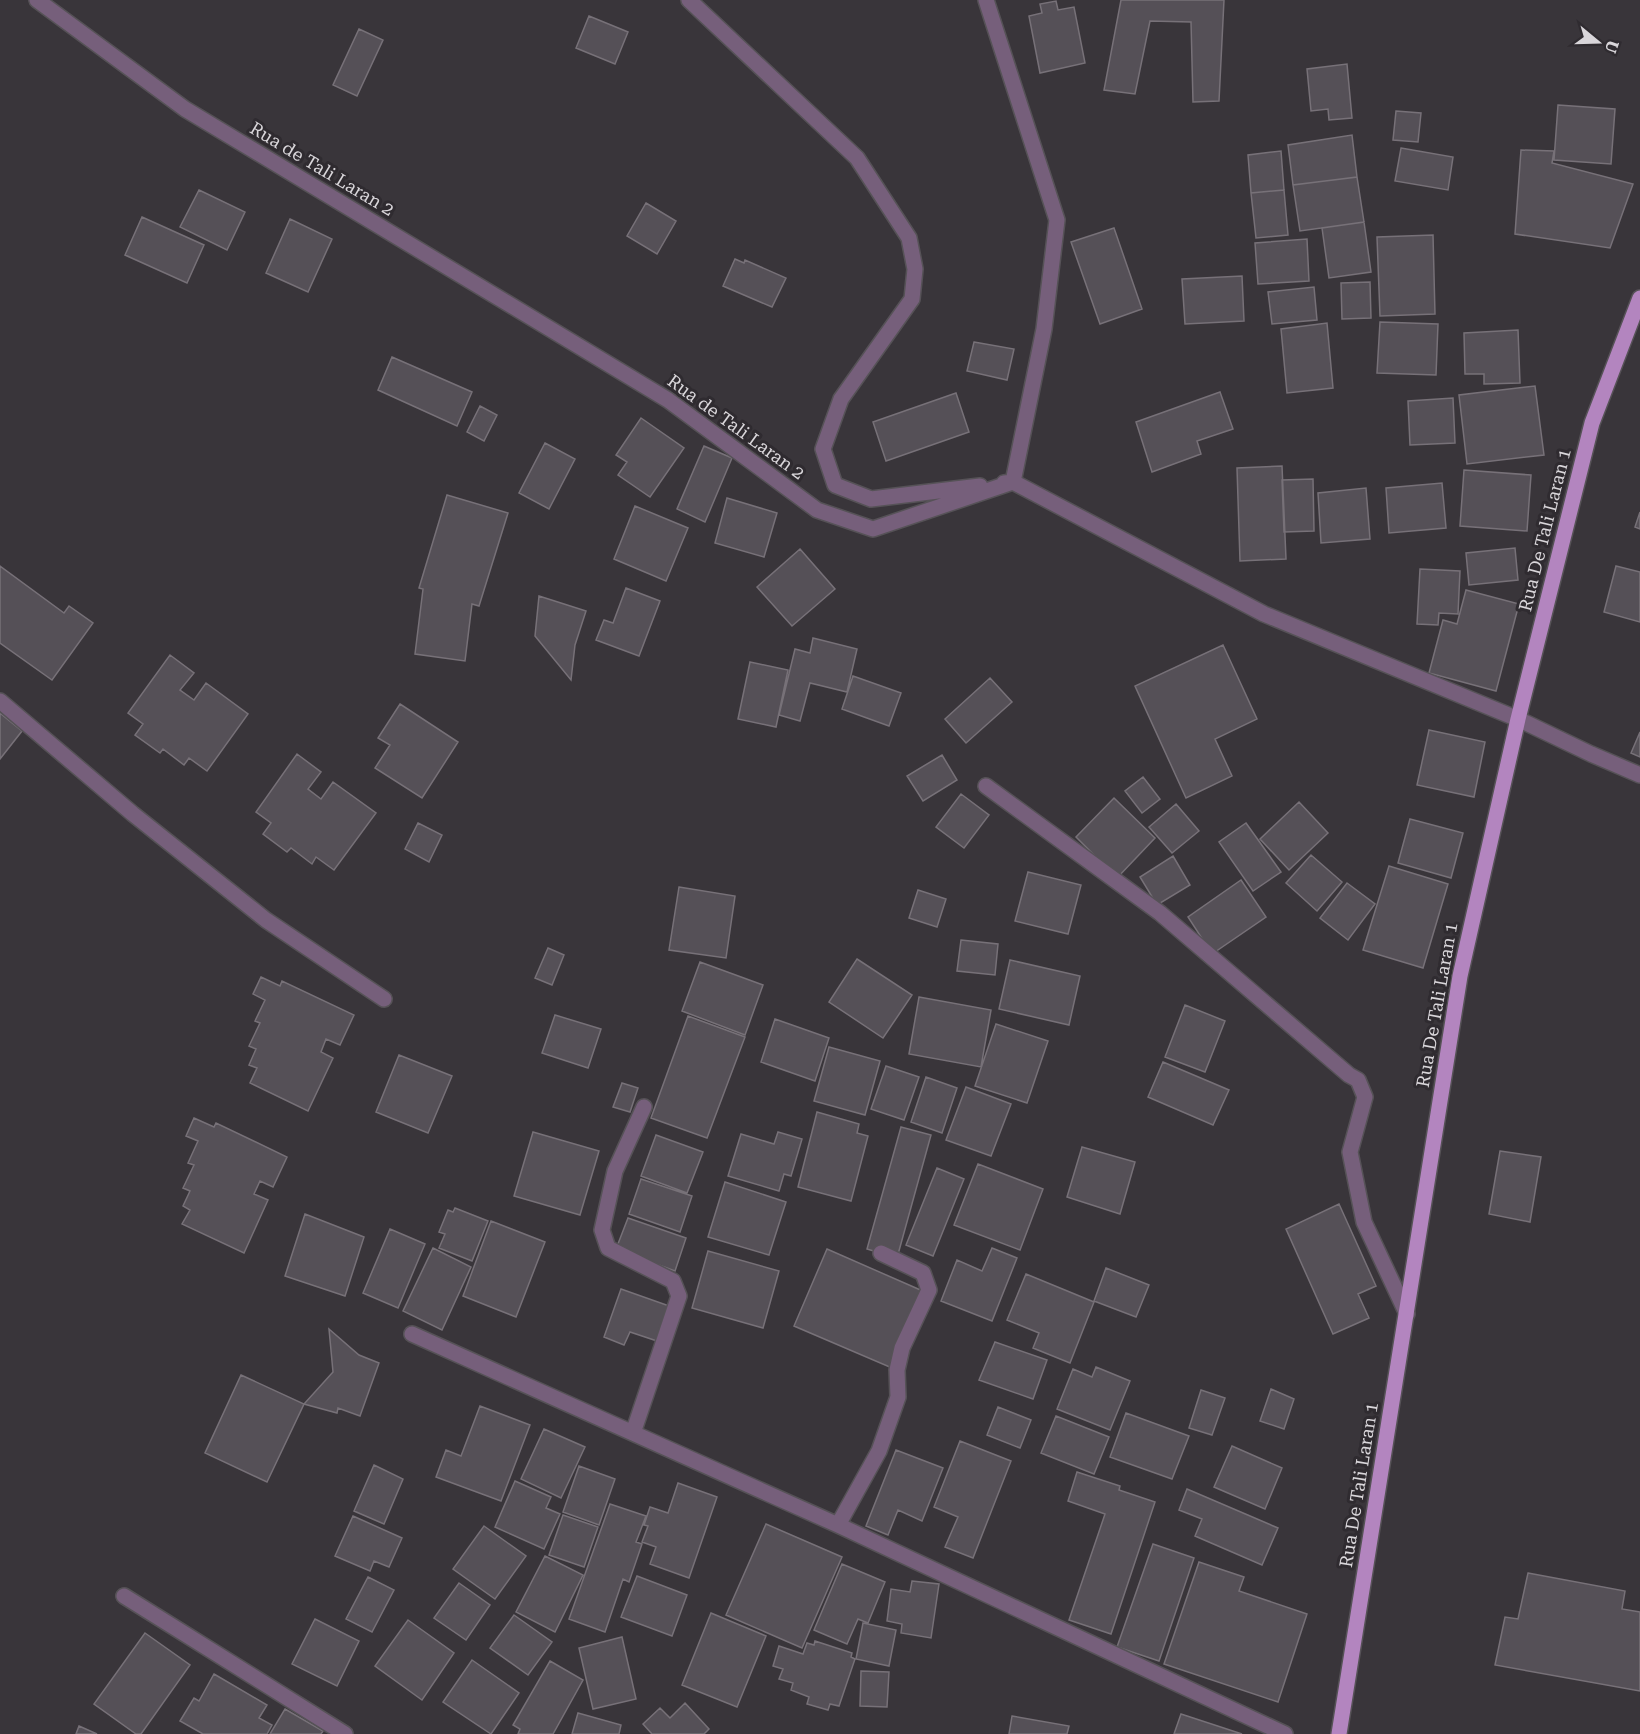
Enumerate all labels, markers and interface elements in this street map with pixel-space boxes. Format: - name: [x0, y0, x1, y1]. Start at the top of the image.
- north arrow: [1568, 12, 1628, 72]
- text: U: [1601, 38, 1623, 56]
- street label: Rua de Tali Laran 2: [246, 117, 398, 220]
- street label: Rua de Tali Laran 2: [664, 370, 809, 483]
- street label: Rua De Tali Laran 1: [1514, 446, 1575, 613]
- street label: Rua De Tali Laran 1: [1412, 921, 1461, 1089]
- street label: Rua De Tali Laran 1: [1335, 1401, 1382, 1569]

